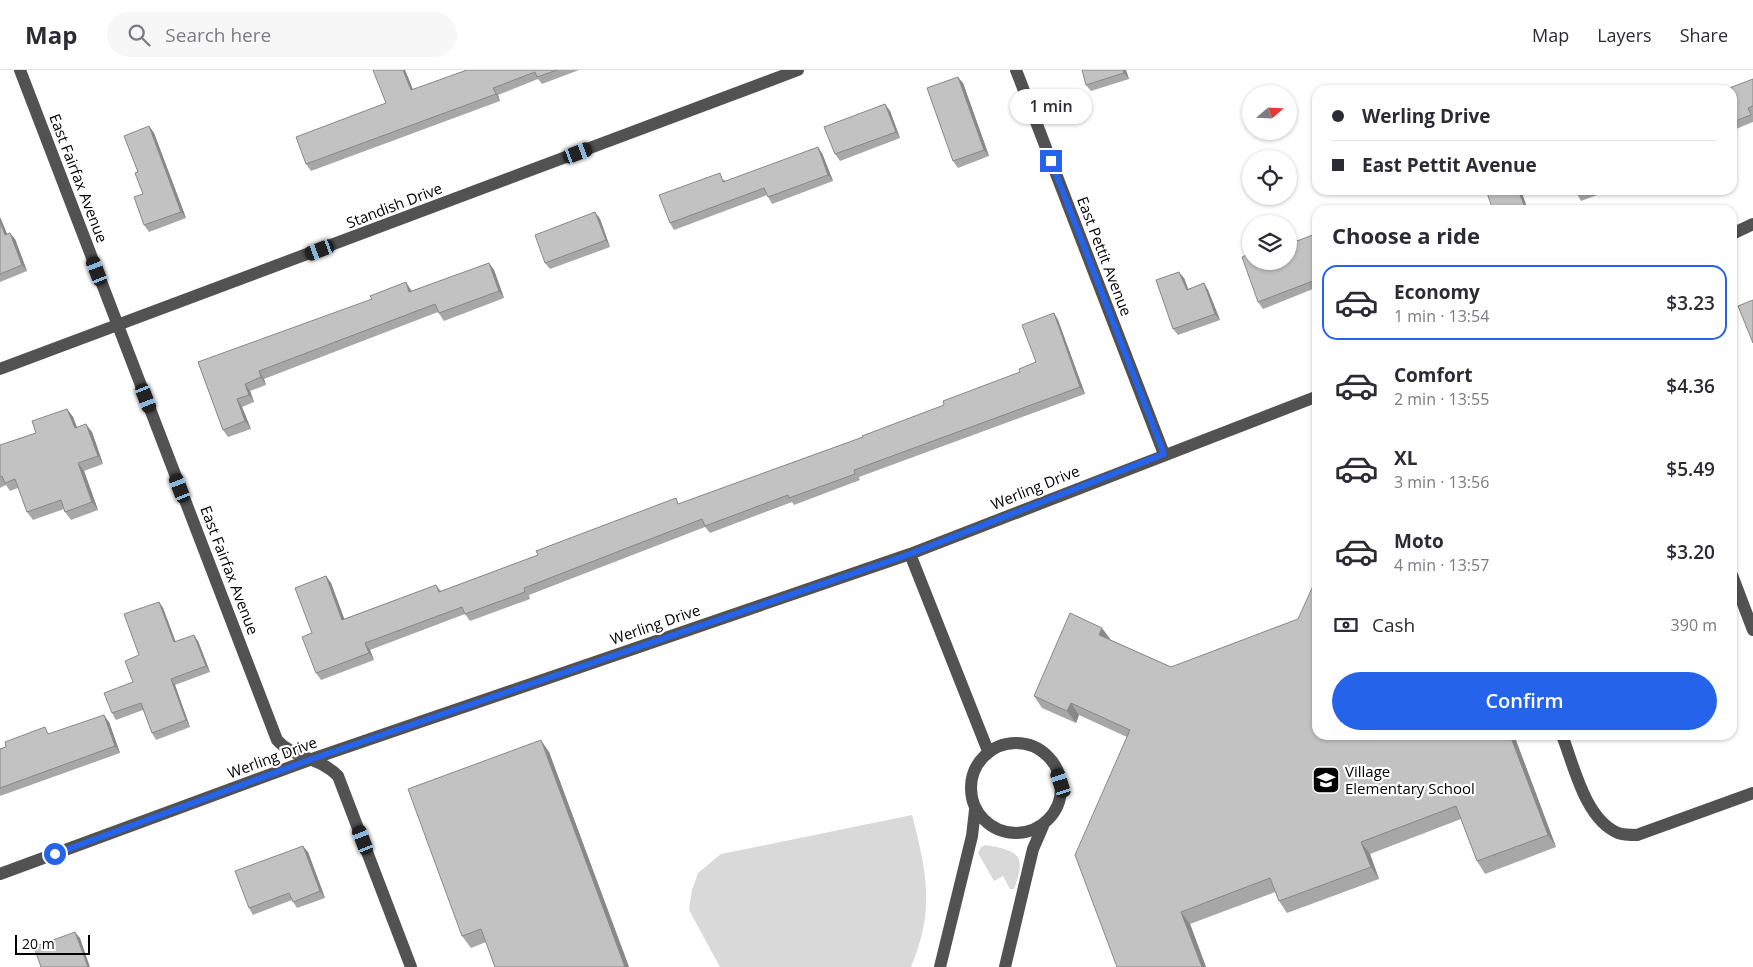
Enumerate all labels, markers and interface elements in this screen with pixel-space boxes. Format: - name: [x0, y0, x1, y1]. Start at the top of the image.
- search box: [107, 12, 457, 57]
- text: Map: [25, 18, 77, 51]
- icon: search: [125, 21, 153, 49]
- text: Search here: [165, 22, 271, 48]
- text: Map: [1532, 23, 1569, 47]
- text: Layers: [1597, 23, 1652, 47]
- text: Share: [1680, 23, 1728, 47]
- north arrow: [1242, 85, 1298, 140]
- map controls: [1242, 85, 1297, 270]
- callout: 1 min: [1010, 88, 1092, 124]
- text: 1 min: [1029, 95, 1073, 117]
- text: Werling Drive: [1362, 103, 1491, 129]
- street label: East Fairfax Avenue: [45, 111, 113, 245]
- car: [561, 141, 594, 165]
- route end: [1040, 150, 1062, 172]
- button: locate: [1242, 150, 1297, 205]
- text: East Pettit Avenue: [1362, 152, 1537, 178]
- street label: Standish Drive: [343, 178, 445, 232]
- street label: East Pettit Avenue: [1073, 193, 1137, 319]
- button: layers: [1242, 215, 1297, 270]
- text: Choose a ride: [1332, 220, 1480, 250]
- car: [303, 238, 336, 262]
- car: [84, 254, 109, 288]
- text: Economy: [1394, 279, 1480, 305]
- icon: car: [1334, 280, 1379, 325]
- text: $3.23: [1666, 290, 1715, 316]
- text: 1 min · 13:54: [1394, 305, 1489, 327]
- text: Comfort: [1394, 362, 1473, 388]
- icon: car: [1334, 363, 1379, 408]
- text: $4.36: [1666, 373, 1715, 399]
- car: [133, 381, 158, 415]
- text: 2 min · 13:55: [1394, 388, 1489, 410]
- text: XL: [1394, 445, 1417, 471]
- icon: car: [1334, 446, 1379, 491]
- text: $5.49: [1666, 456, 1715, 482]
- street label: Werling Drive: [988, 460, 1082, 514]
- car: [167, 471, 192, 505]
- text: 3 min · 13:56: [1394, 471, 1489, 493]
- street label: East Fairfax Avenue: [196, 503, 264, 637]
- text: Moto: [1394, 528, 1444, 554]
- icon: car: [1334, 529, 1379, 574]
- text: $3.20: [1666, 539, 1715, 565]
- text: 4 min · 13:57: [1394, 554, 1489, 576]
- street label: Werling Drive: [607, 599, 703, 649]
- icon: cash: [1332, 611, 1360, 639]
- text: Cash: [1372, 612, 1415, 638]
- text: 390 m: [1671, 614, 1717, 636]
- button: Confirm: [1332, 672, 1717, 730]
- street label: Werling Drive: [224, 732, 320, 782]
- place label: Village Elementary School: [1345, 761, 1475, 798]
- school or university icon: Village Elementary School: [1311, 765, 1341, 795]
- car: [1049, 766, 1072, 800]
- car: [350, 823, 375, 857]
- route start: [44, 843, 66, 865]
- scale bar: [15, 932, 90, 955]
- text: 20 m: [22, 934, 55, 953]

